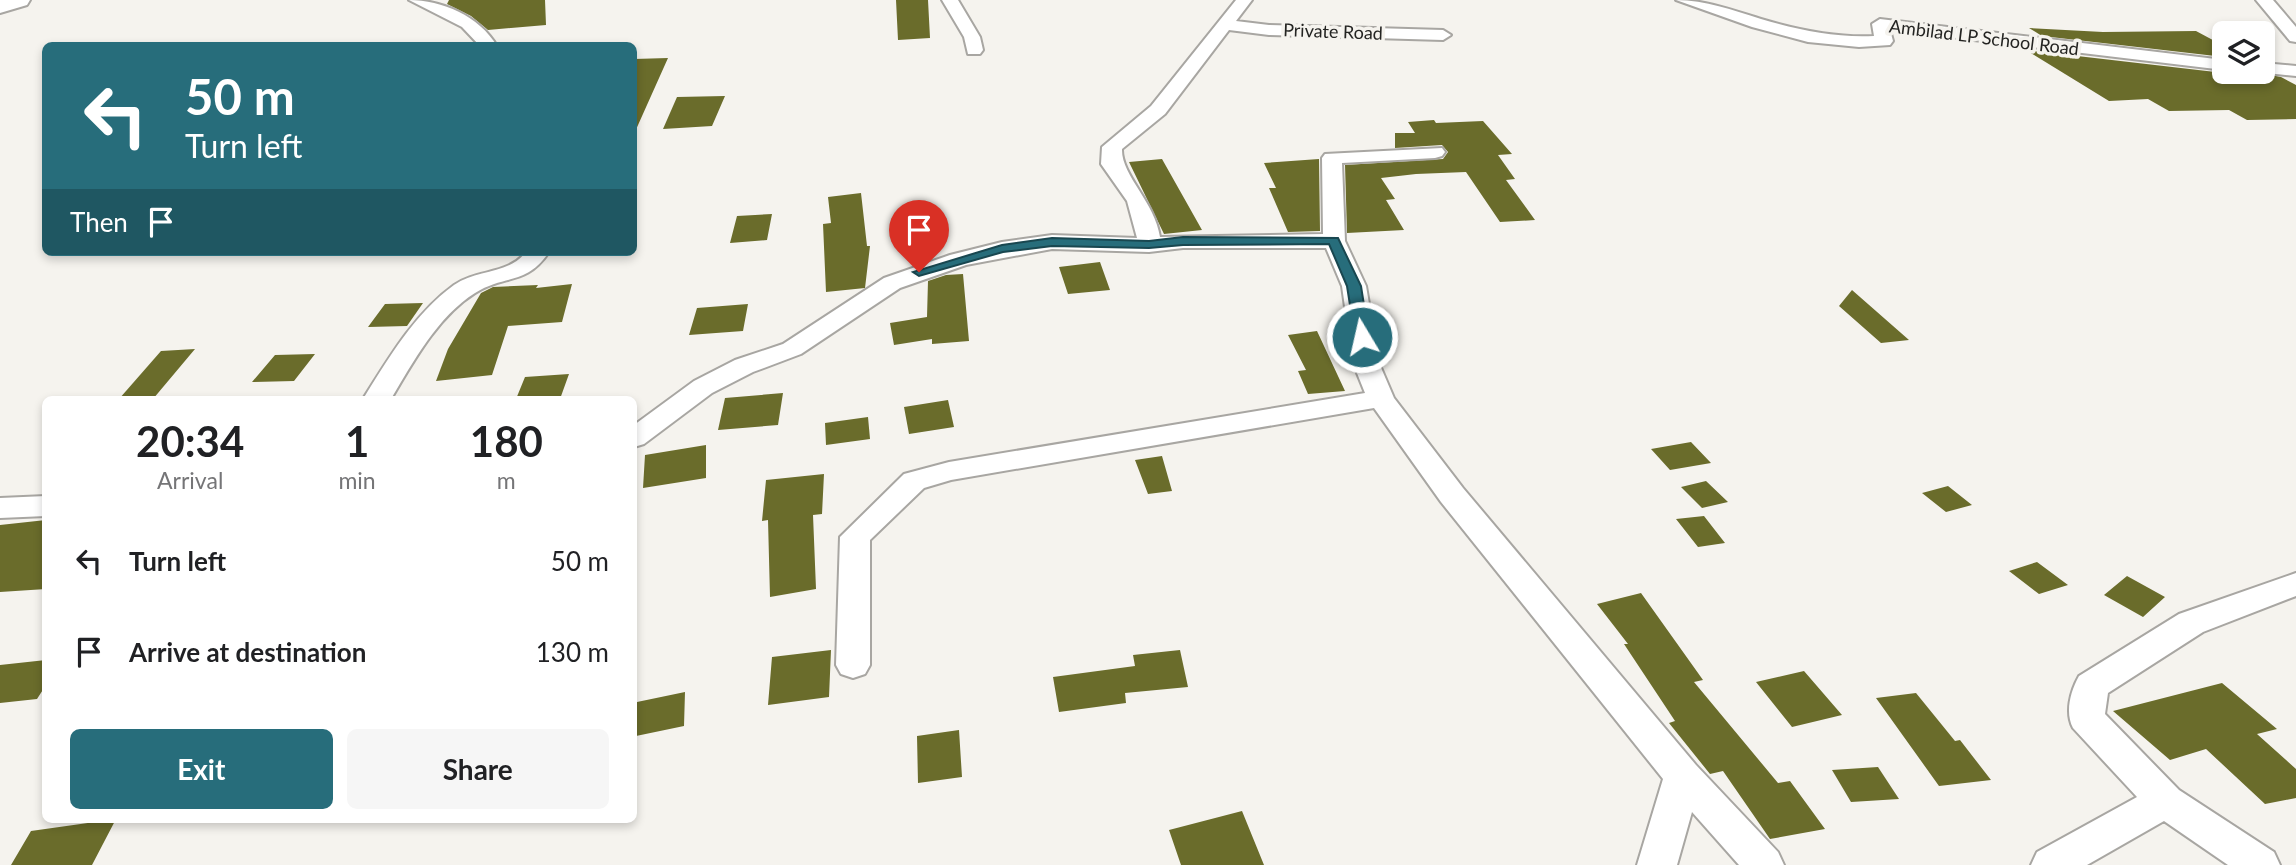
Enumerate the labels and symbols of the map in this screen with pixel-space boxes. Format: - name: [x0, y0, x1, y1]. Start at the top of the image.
- street label: Ambilad LP School Road: [1888, 14, 2080, 60]
- street label: Private Road: [1283, 18, 1383, 44]
- pin: [889, 200, 949, 272]
- position arrow: [1325, 300, 1399, 374]

